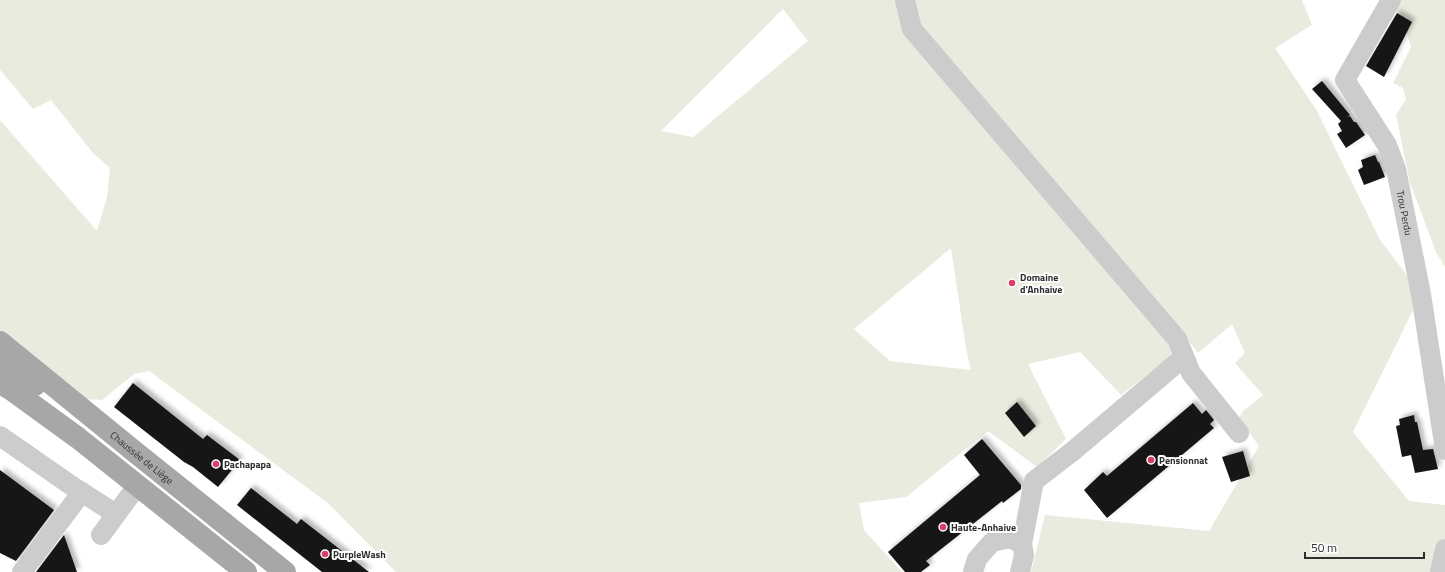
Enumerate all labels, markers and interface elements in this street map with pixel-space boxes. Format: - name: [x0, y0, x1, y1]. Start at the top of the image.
- street label: Trou Perdu: [1393, 189, 1417, 237]
- place label: Domaine d'Anhaive: [1020, 270, 1062, 297]
- marker: Domaine d'Anhaive: [1007, 278, 1017, 288]
- street label: Chaussée de Liège: [107, 427, 177, 488]
- place label: Pensionnat: [1159, 453, 1208, 468]
- marker: Pensionnat: [1146, 455, 1156, 465]
- place label: Pachapapa: [224, 457, 271, 472]
- marker: Pachapapa: [211, 459, 221, 469]
- place label: Haute-Anhaive: [951, 520, 1016, 535]
- marker: Haute-Anhaive: [938, 522, 948, 532]
- scale bar: [1305, 534, 1424, 560]
- text: 50 m: [1311, 538, 1337, 557]
- place label: PurpleWash: [333, 547, 386, 562]
- marker: PurpleWash: [320, 549, 330, 559]

